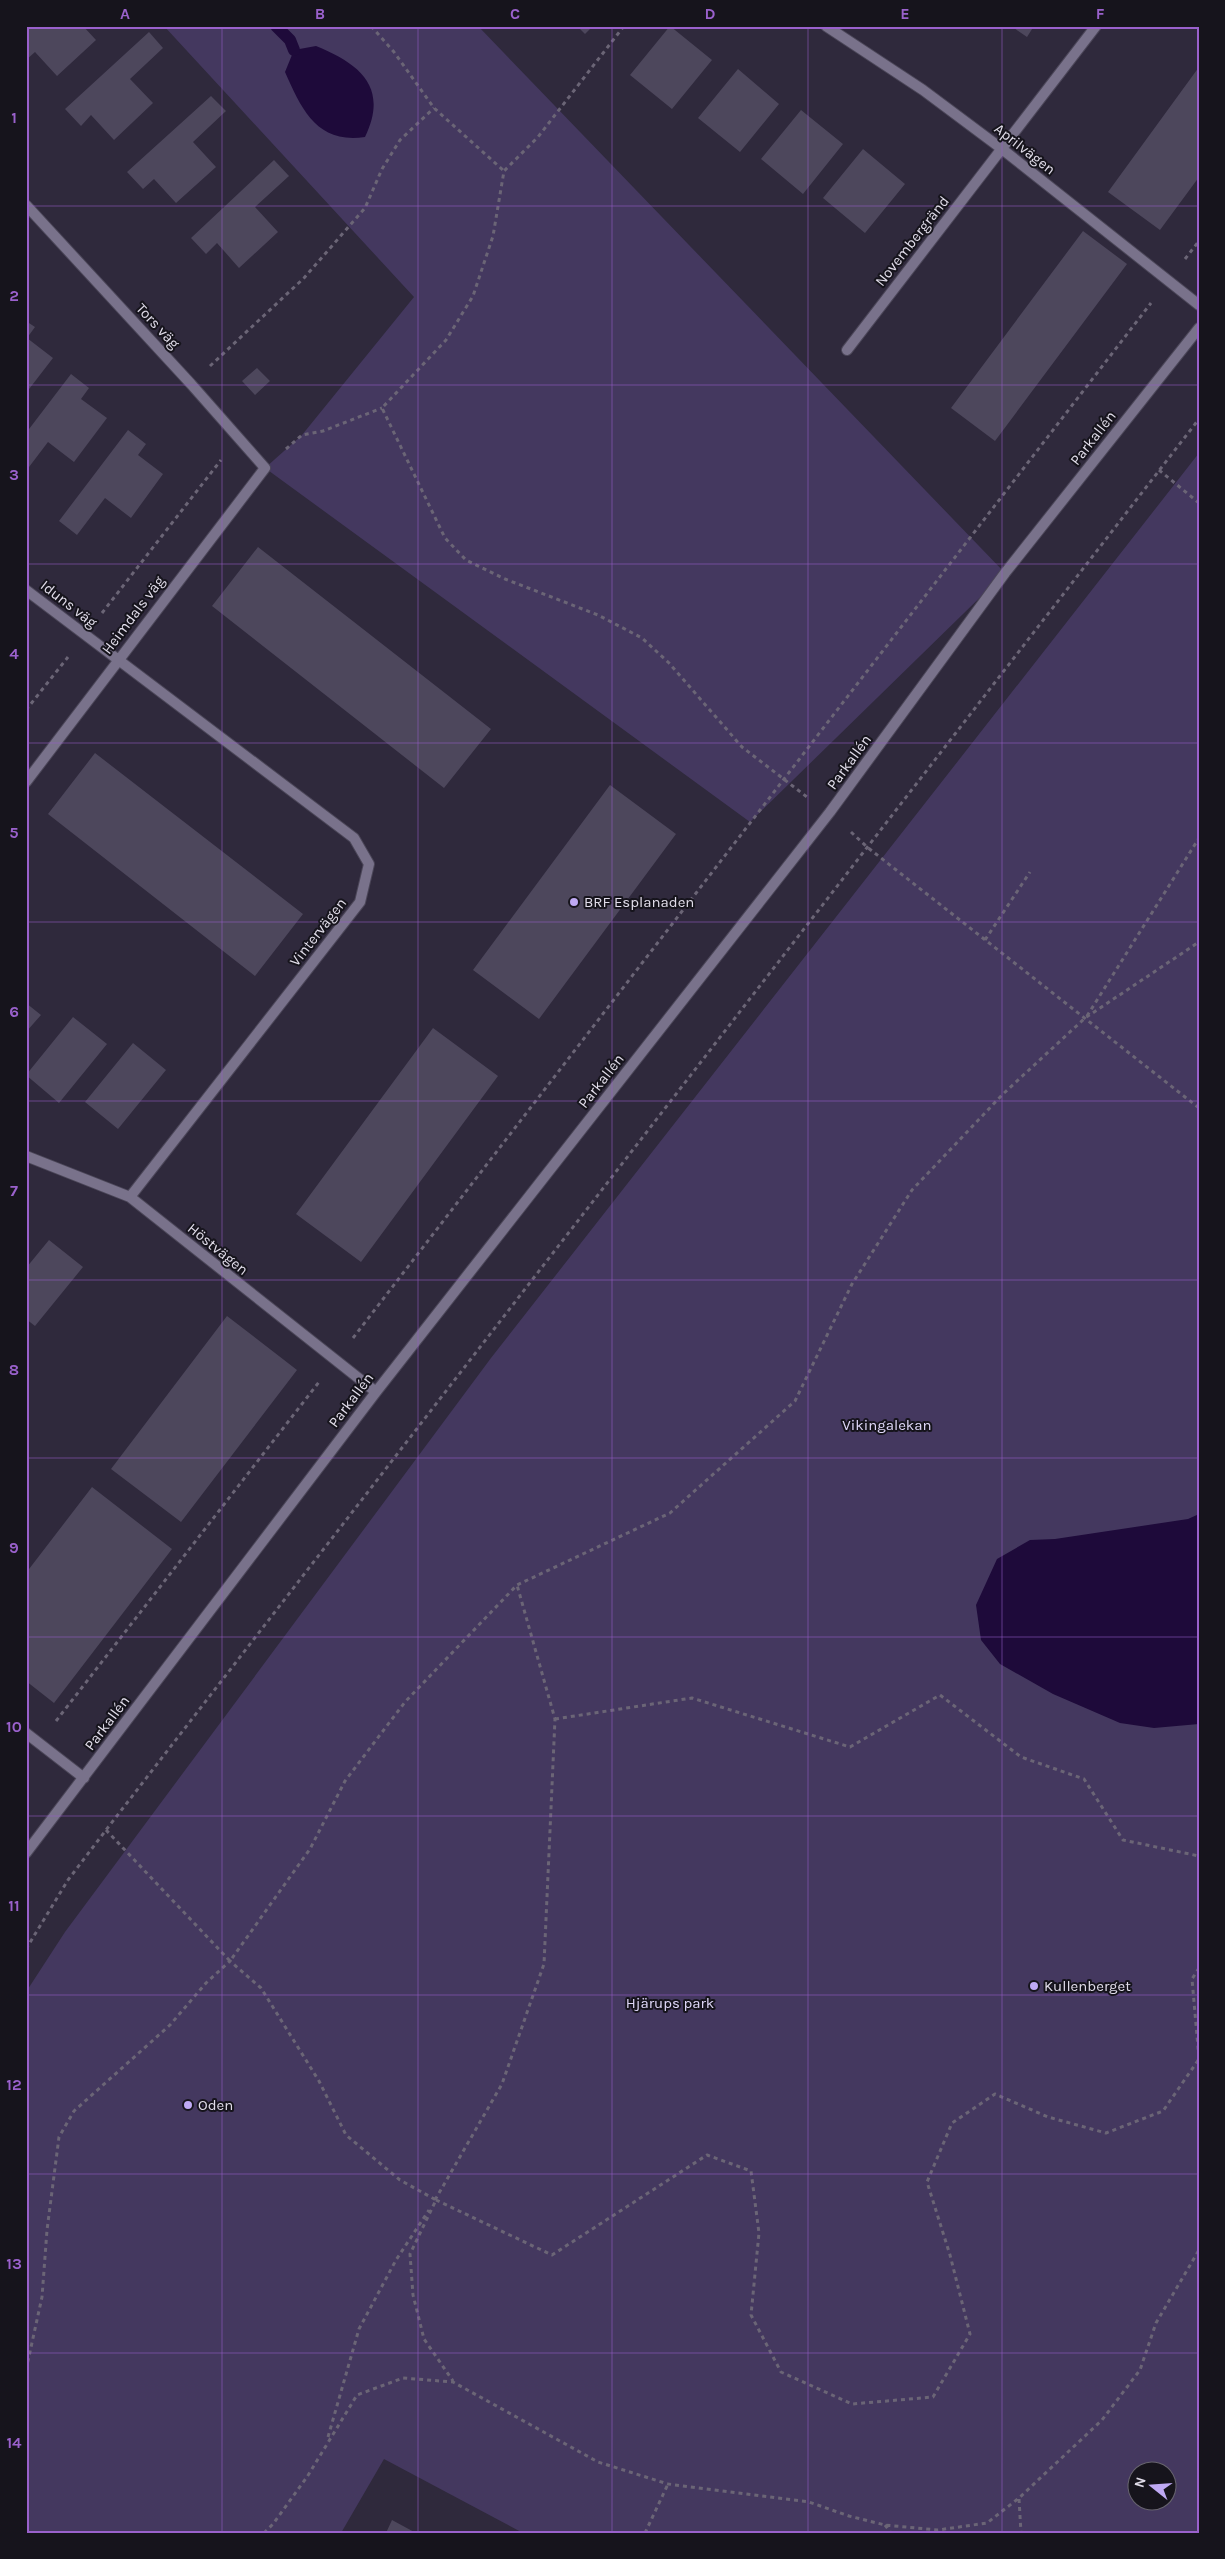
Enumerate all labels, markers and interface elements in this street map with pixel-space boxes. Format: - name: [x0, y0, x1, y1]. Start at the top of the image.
- text: A: [120, 4, 130, 23]
- text: B: [315, 4, 325, 23]
- text: C: [510, 4, 520, 23]
- text: D: [705, 4, 716, 23]
- text: E: [900, 4, 910, 23]
- text: F: [1096, 4, 1105, 23]
- text: 1: [11, 108, 17, 127]
- street label: Aprilvägen: [991, 120, 1059, 178]
- street label: Novembergränd: [871, 192, 953, 290]
- text: 2: [9, 286, 19, 305]
- street label: Tors väg: [132, 300, 184, 353]
- street label: Parkallén: [1066, 407, 1120, 469]
- text: 3: [9, 465, 19, 484]
- street label: Heimdals väg: [98, 572, 169, 658]
- street label: Iduns väg: [37, 576, 101, 632]
- text: 4: [9, 644, 19, 663]
- street label: Parkallén: [823, 731, 875, 793]
- text: 5: [9, 823, 19, 842]
- place label: BRF Esplanaden: [584, 893, 694, 911]
- street label: Vintervägen: [286, 894, 350, 970]
- marker: BRF Esplanaden: [568, 896, 580, 908]
- text: 6: [9, 1002, 19, 1021]
- street label: Parkallén: [574, 1050, 628, 1112]
- text: 7: [10, 1181, 18, 1200]
- street label: Höstvägen: [184, 1219, 252, 1279]
- text: 8: [9, 1360, 19, 1379]
- street label: Parkallén: [325, 1369, 377, 1431]
- park label: Vikingalekan: [842, 1416, 932, 1434]
- text: 9: [9, 1538, 19, 1557]
- street label: Parkallén: [81, 1692, 133, 1754]
- text: 10: [6, 1717, 22, 1736]
- text: 11: [8, 1896, 20, 1915]
- place label: Kullenberget: [1044, 1977, 1131, 1995]
- marker: Kullenberget: [1028, 1980, 1040, 1992]
- park label: Hjärups park: [626, 1994, 714, 2012]
- text: 12: [6, 2075, 22, 2094]
- place label: Oden: [198, 2096, 233, 2114]
- marker: Oden: [182, 2099, 194, 2111]
- text: 13: [6, 2254, 22, 2273]
- text: 14: [6, 2433, 22, 2452]
- north arrow: [1128, 2462, 1178, 2512]
- text: N: [1130, 2475, 1150, 2490]

